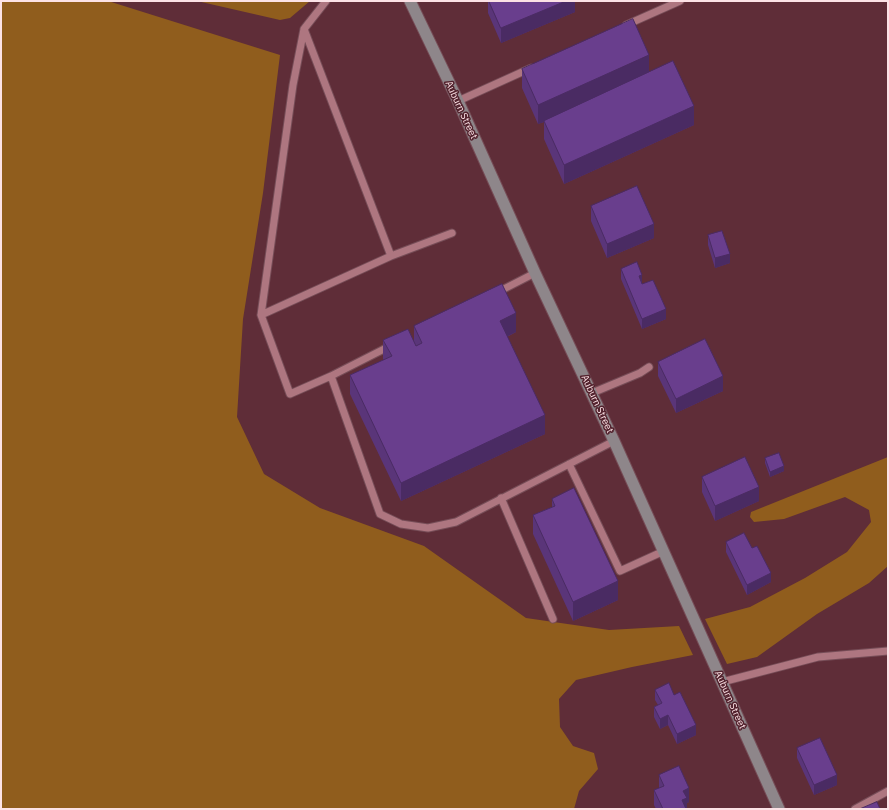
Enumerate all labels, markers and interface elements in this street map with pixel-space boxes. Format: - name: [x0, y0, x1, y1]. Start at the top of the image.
- street label: Auburn Street: [442, 79, 480, 141]
- street label: Auburn Street: [578, 373, 616, 435]
- street label: Auburn Street: [712, 669, 748, 731]

